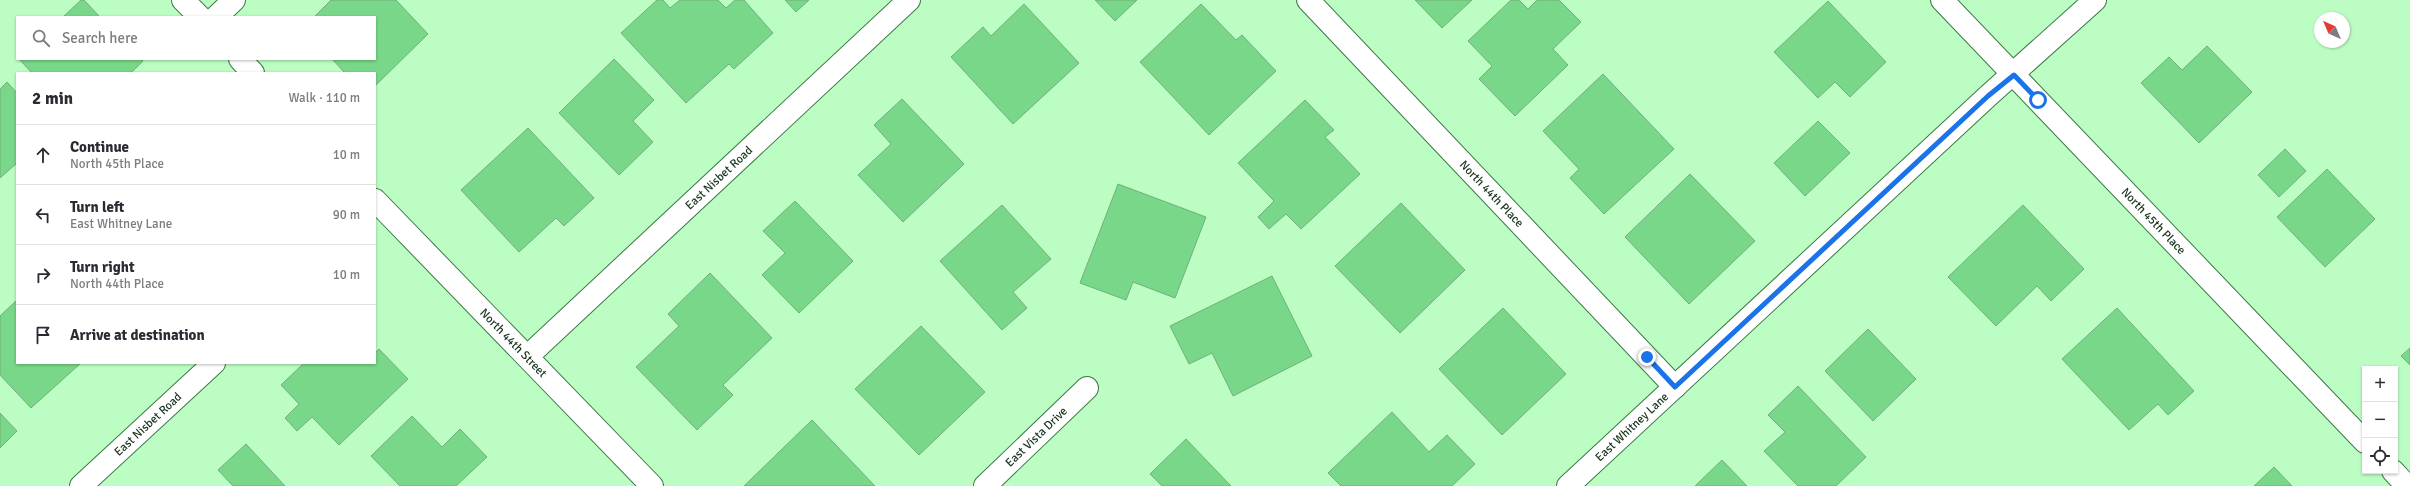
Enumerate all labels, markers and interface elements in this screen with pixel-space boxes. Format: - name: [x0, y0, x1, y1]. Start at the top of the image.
- north arrow: [2314, 12, 2350, 48]
- search box: [16, 16, 376, 60]
- icon: search: [30, 27, 52, 49]
- text: Search here: [62, 29, 138, 47]
- text: 2 min: [32, 88, 73, 109]
- text: Walk · 110 m: [289, 90, 360, 106]
- route start: [2029, 91, 2047, 109]
- text: Continue: [70, 138, 129, 156]
- street label: East Nisbet Road: [682, 143, 756, 213]
- icon: ahead: [32, 144, 54, 166]
- text: 10 m: [333, 147, 360, 163]
- text: North 45th Place: [70, 156, 164, 172]
- street label: North 44th Place: [1456, 157, 1527, 231]
- street label: North 45th Place: [2118, 185, 2189, 258]
- text: Turn left: [70, 198, 124, 216]
- icon: left: [32, 204, 54, 226]
- text: 90 m: [333, 207, 360, 223]
- text: East Whitney Lane: [70, 216, 172, 232]
- text: Turn right: [70, 258, 135, 276]
- icon: right: [32, 264, 54, 286]
- text: 10 m: [333, 267, 360, 283]
- text: North 44th Place: [70, 276, 164, 292]
- street label: North 44th Street: [476, 306, 550, 381]
- icon: arrive: [32, 324, 54, 346]
- text: Arrive at destination: [70, 326, 205, 344]
- route end: [1638, 348, 1656, 366]
- map controls: [2362, 366, 2398, 474]
- button: +: [2362, 366, 2398, 402]
- street label: East Whitney Lane: [1592, 389, 1672, 465]
- street label: East Nisbet Road: [111, 390, 185, 459]
- button: −: [2362, 402, 2398, 438]
- street label: East Vista Drive: [1002, 404, 1071, 470]
- button: locate: [2362, 438, 2398, 474]

